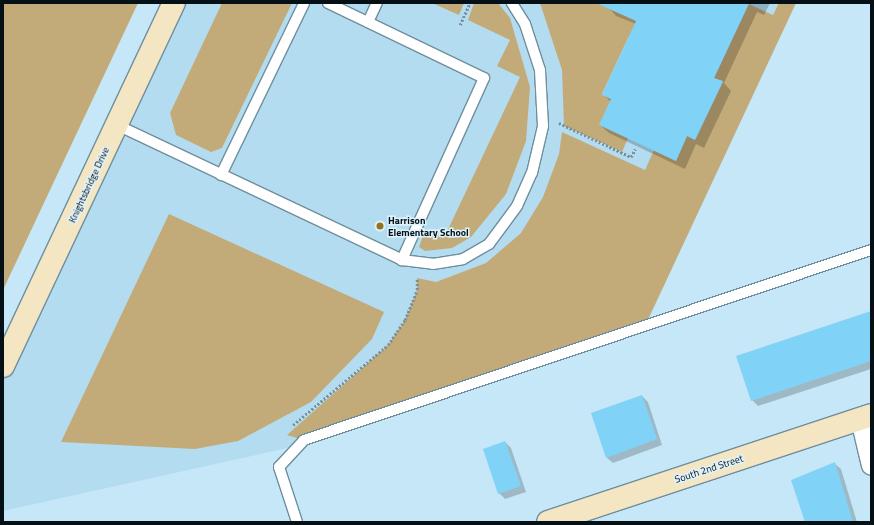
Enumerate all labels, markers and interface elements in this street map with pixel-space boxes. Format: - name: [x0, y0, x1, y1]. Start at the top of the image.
- street label: Knightsbridge Drive: [66, 145, 112, 225]
- place label: Harrison Elementary School: [388, 214, 469, 238]
- marker: Harrison Elementary School: [375, 221, 385, 231]
- street label: South 2nd Street: [673, 452, 745, 486]

